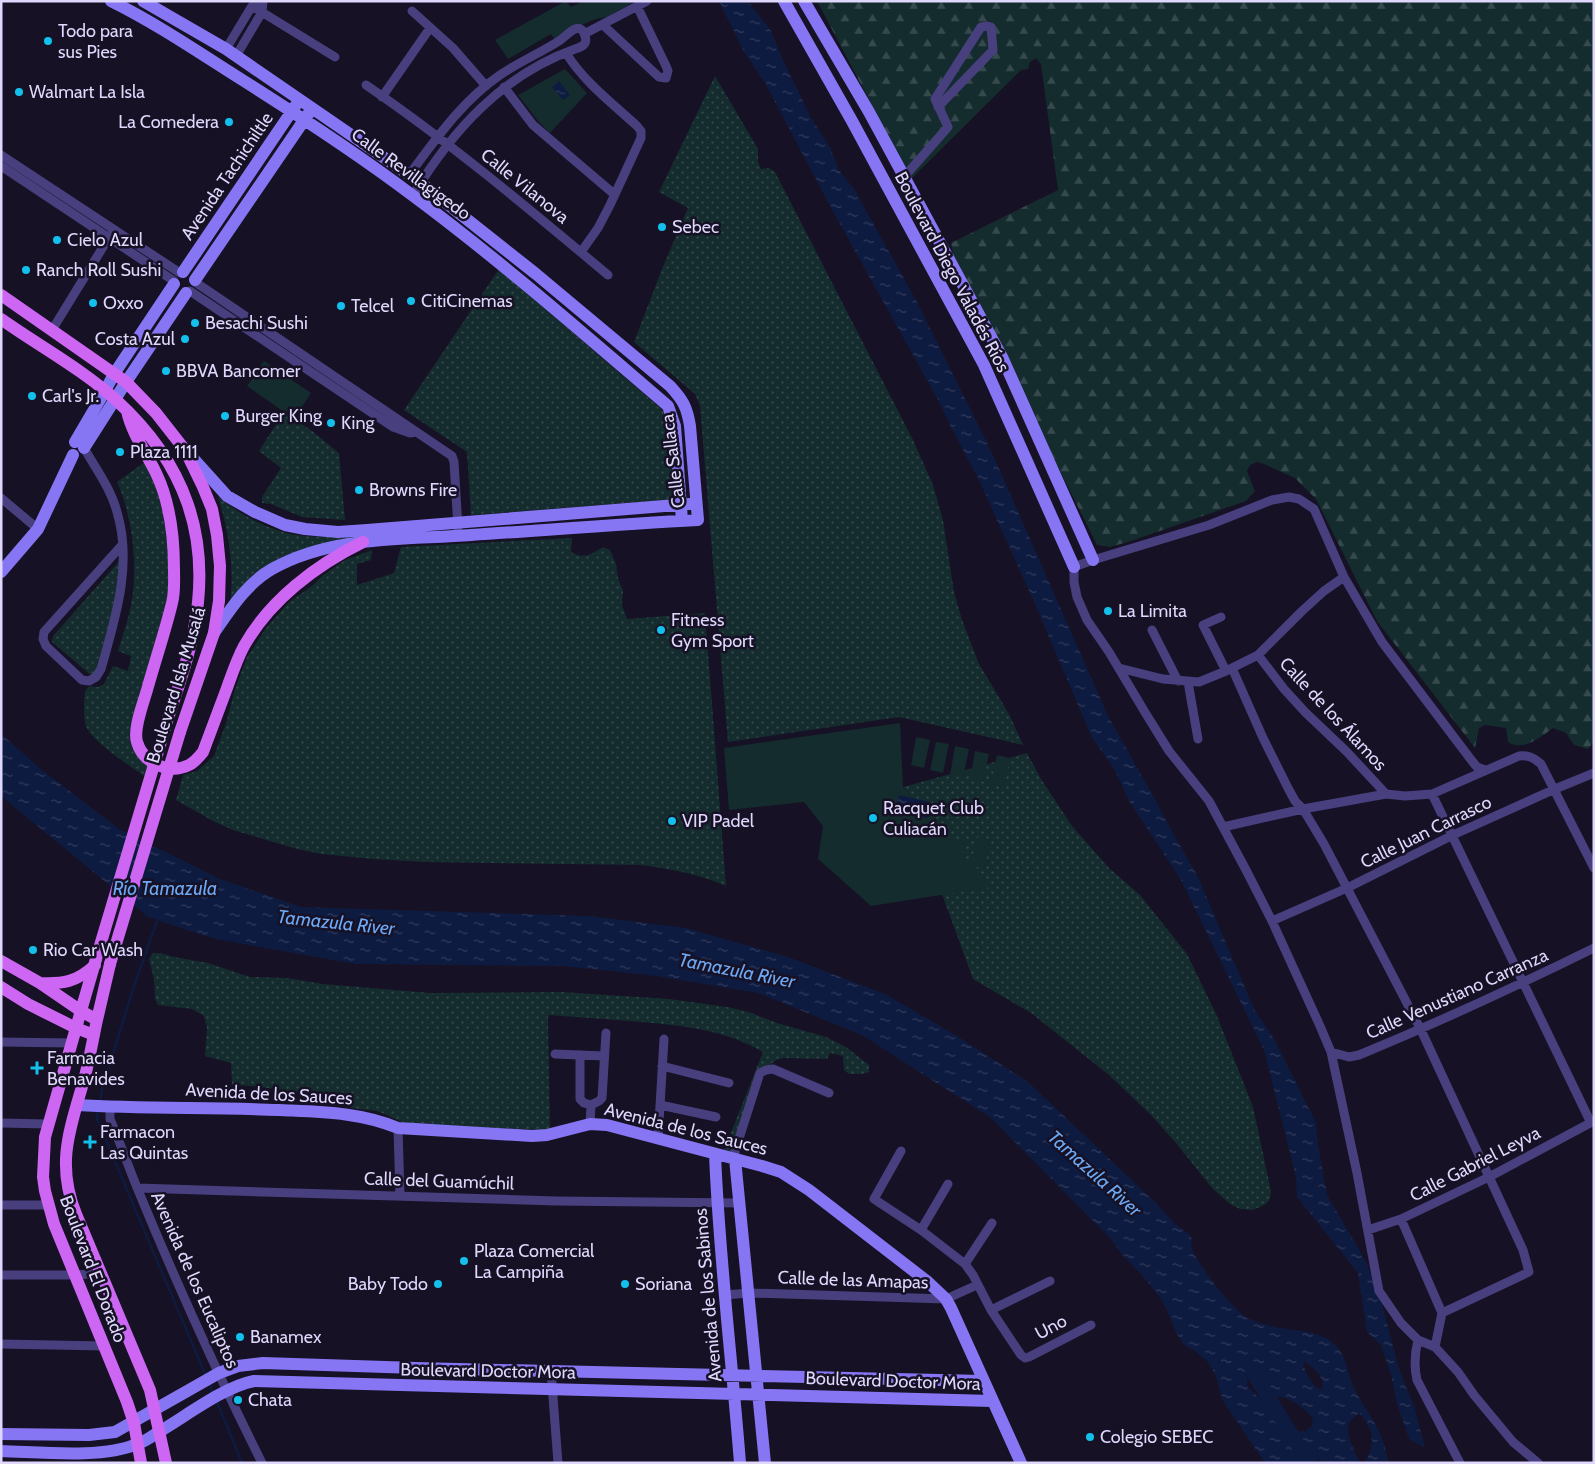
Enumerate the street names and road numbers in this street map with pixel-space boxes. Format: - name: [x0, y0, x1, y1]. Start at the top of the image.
- street label: Avenida Tachichiltle: [176, 108, 278, 244]
- street label: Calle Revillagigedo: [347, 123, 475, 225]
- street label: Calle Vilanova: [476, 144, 574, 228]
- street label: Boulevard Diego Valadés Ríos: [890, 168, 1014, 376]
- street label: Calle Sallaca: [656, 412, 690, 509]
- street label: Boulevard Isla Musalá: [142, 604, 210, 766]
- street label: Calle de los Álamos: [1275, 653, 1391, 775]
- street label: Calle Juan Carrasco: [1357, 791, 1495, 873]
- street label: Calle Venustiano Carranza: [1363, 944, 1552, 1044]
- street label: Avenida de los Sauces: [185, 1079, 353, 1109]
- street label: Avenida de los Sauces: [602, 1098, 770, 1160]
- street label: Calle Gabriel Leyva: [1406, 1121, 1544, 1206]
- street label: Calle del Guamúchil: [364, 1167, 515, 1195]
- street label: Avenida de los Eucaliptos: [146, 1188, 244, 1372]
- street label: Boulevard El Dorado: [55, 1192, 131, 1346]
- street label: Avenida de los Sabinos: [689, 1207, 727, 1383]
- street label: Calle de las Amapas: [777, 1266, 929, 1294]
- street label: Uno: [1031, 1310, 1071, 1344]
- street label: Boulevard Doctor Mora: [400, 1358, 576, 1384]
- street label: Boulevard Doctor Mora: [805, 1367, 981, 1395]

